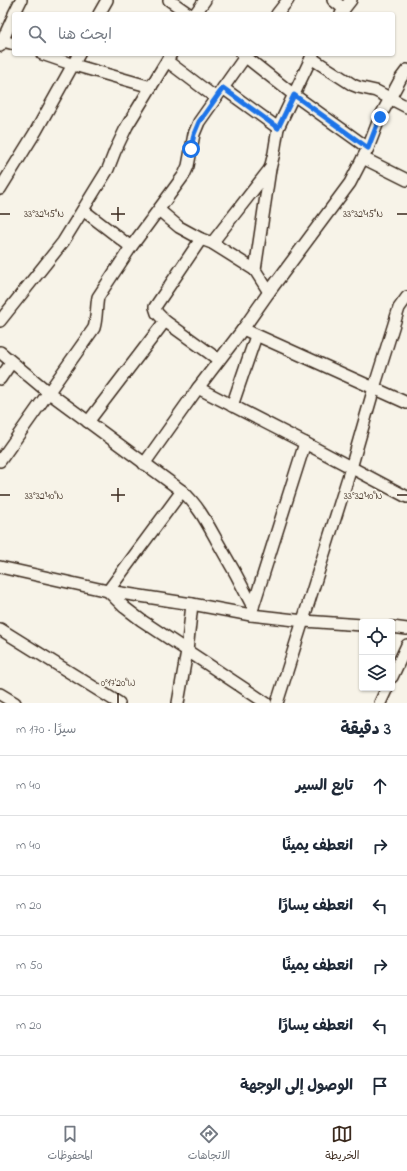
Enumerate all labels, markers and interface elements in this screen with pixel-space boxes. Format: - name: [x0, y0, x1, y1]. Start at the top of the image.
- search box: [12, 12, 395, 56]
- icon: search: [26, 23, 48, 45]
- text: ابحث هنا: [58, 24, 112, 46]
- route end: [371, 108, 389, 126]
- route start: [182, 140, 200, 158]
- text: 33°32'45"N: [24, 207, 64, 222]
- text: 33°32'45"N: [343, 207, 383, 222]
- text: 33°32'40"N: [25, 489, 64, 504]
- text: 33°32'40"N: [344, 489, 383, 504]
- map controls: [359, 619, 395, 691]
- button: locate: [359, 619, 395, 655]
- button: layers: [359, 655, 395, 691]
- text: 0°17'20"W: [101, 676, 136, 691]
- text: 3 دقيقة: [341, 717, 391, 742]
- text: سيرًا · 170 m: [16, 720, 76, 739]
- text: تابع السير: [296, 775, 353, 797]
- icon: ahead: [369, 775, 391, 797]
- text: 40 m: [16, 776, 40, 795]
- text: انعطف يمينًا: [282, 835, 353, 857]
- icon: right: [369, 835, 391, 857]
- text: 40 m: [16, 836, 40, 855]
- text: انعطف يسارًا: [278, 895, 353, 917]
- icon: left: [369, 895, 391, 917]
- text: 20 m: [16, 896, 41, 915]
- text: انعطف يمينًا: [282, 955, 353, 977]
- icon: right: [369, 955, 391, 977]
- text: 50 m: [16, 956, 42, 975]
- text: انعطف يسارًا: [278, 1015, 353, 1037]
- icon: left: [369, 1015, 391, 1037]
- text: 20 m: [16, 1016, 41, 1035]
- text: الوصول إلى الوجهة: [240, 1075, 353, 1097]
- icon: arrive: [369, 1075, 391, 1097]
- tab: المحفوظات: [48, 1123, 93, 1165]
- tab: الاتجاهات: [188, 1123, 230, 1165]
- tab: الخريطة: [325, 1123, 360, 1165]

